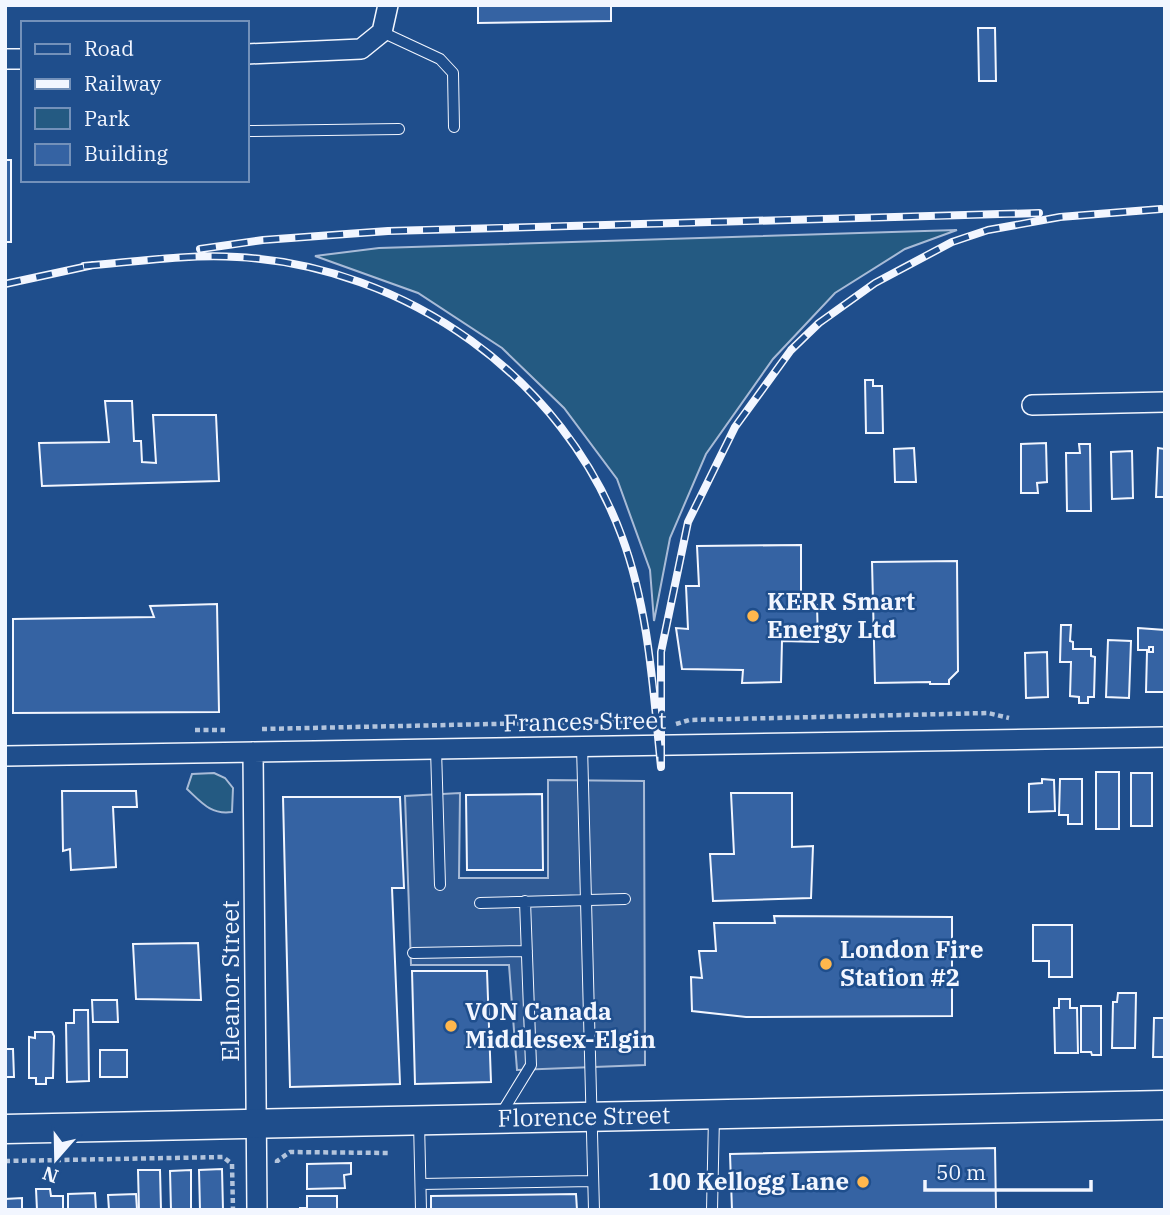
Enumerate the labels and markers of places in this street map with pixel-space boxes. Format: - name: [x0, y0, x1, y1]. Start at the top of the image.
- place label: KERR Smart Energy Ltd: [767, 585, 915, 645]
- marker: KERR Smart Energy Ltd: [745, 608, 761, 624]
- place label: London Fire Station #2: [840, 933, 984, 993]
- marker: London Fire Station #2: [818, 956, 834, 972]
- place label: VON Canada Middlesex-Elgin: [465, 995, 656, 1055]
- marker: VON Canada Middlesex-Elgin: [443, 1018, 459, 1034]
- place label: 100 Kellogg Lane: [648, 1165, 849, 1197]
- marker: 100 Kellogg Lane: [855, 1174, 871, 1190]

